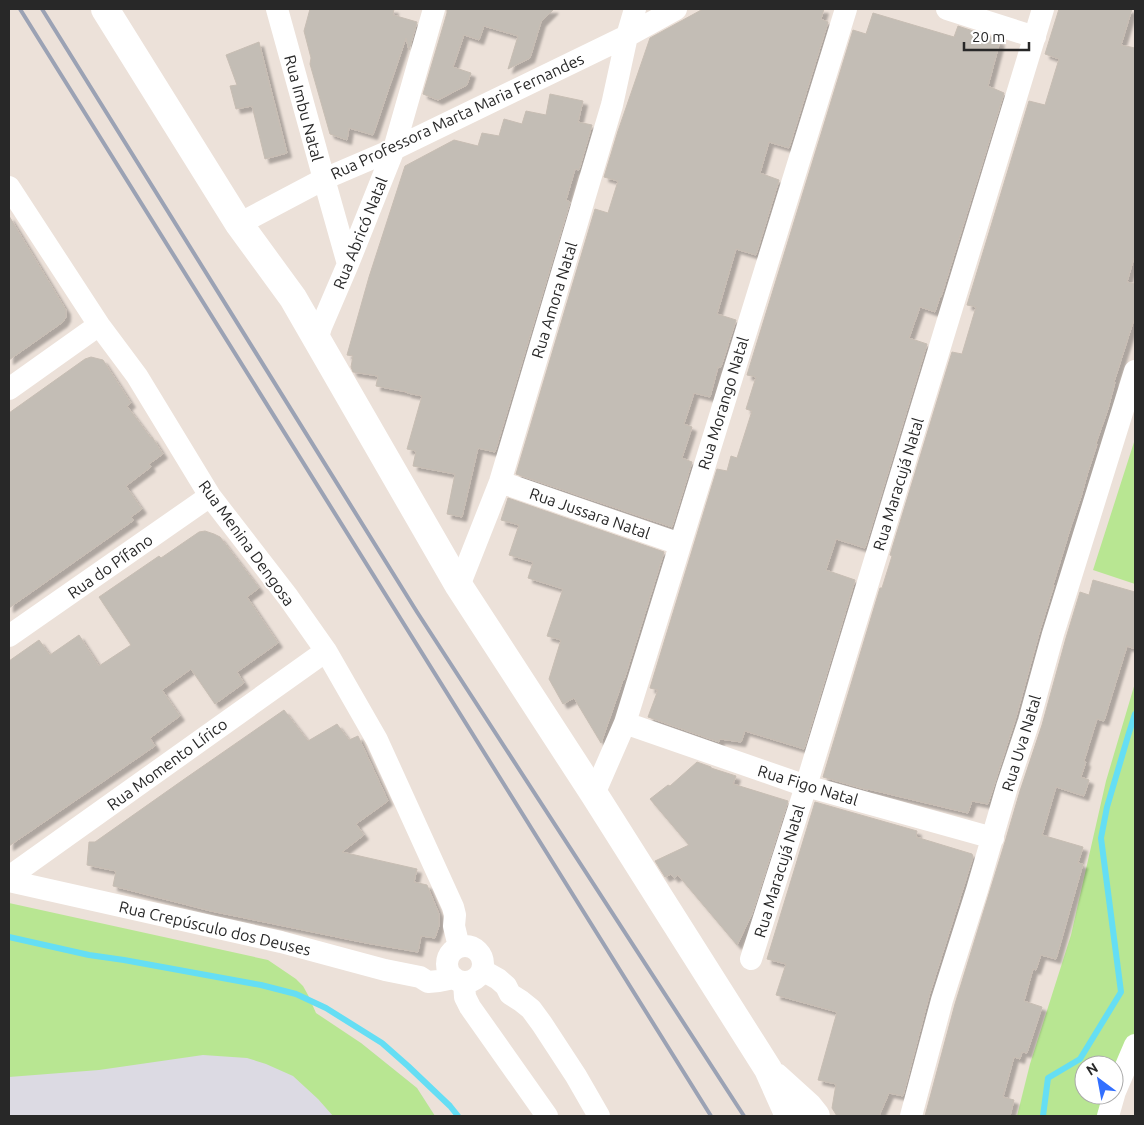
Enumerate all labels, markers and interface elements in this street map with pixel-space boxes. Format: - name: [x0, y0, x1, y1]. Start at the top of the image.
- scale bar: [964, 20, 1029, 52]
- text: 20 m: [972, 28, 1005, 45]
- street label: Rua Professora Marta Maria Fernandes: [328, 49, 587, 183]
- street label: Rua Imbu Natal: [281, 53, 327, 163]
- street label: Rua Abricó Natal: [329, 174, 391, 292]
- street label: Rua Amora Natal: [528, 240, 580, 360]
- street label: Rua Morango Natal: [694, 334, 752, 472]
- street label: Rua Maracujá Natal: [869, 415, 927, 553]
- street label: Rua Menina Dengosa: [195, 477, 299, 609]
- street label: Rua Jussara Natal: [527, 484, 653, 542]
- street label: Rua do Pífano: [64, 530, 156, 602]
- street label: Rua Uva Natal: [998, 693, 1044, 793]
- street label: Rua Momento Lírico: [103, 714, 231, 814]
- street label: Rua Figo Natal: [756, 761, 860, 809]
- street label: Rua Maracujá Natal: [750, 802, 808, 940]
- street label: Rua Crepúsculo dos Deuses: [117, 897, 313, 959]
- north arrow: [1074, 1055, 1124, 1105]
- text: N: [1083, 1059, 1101, 1079]

